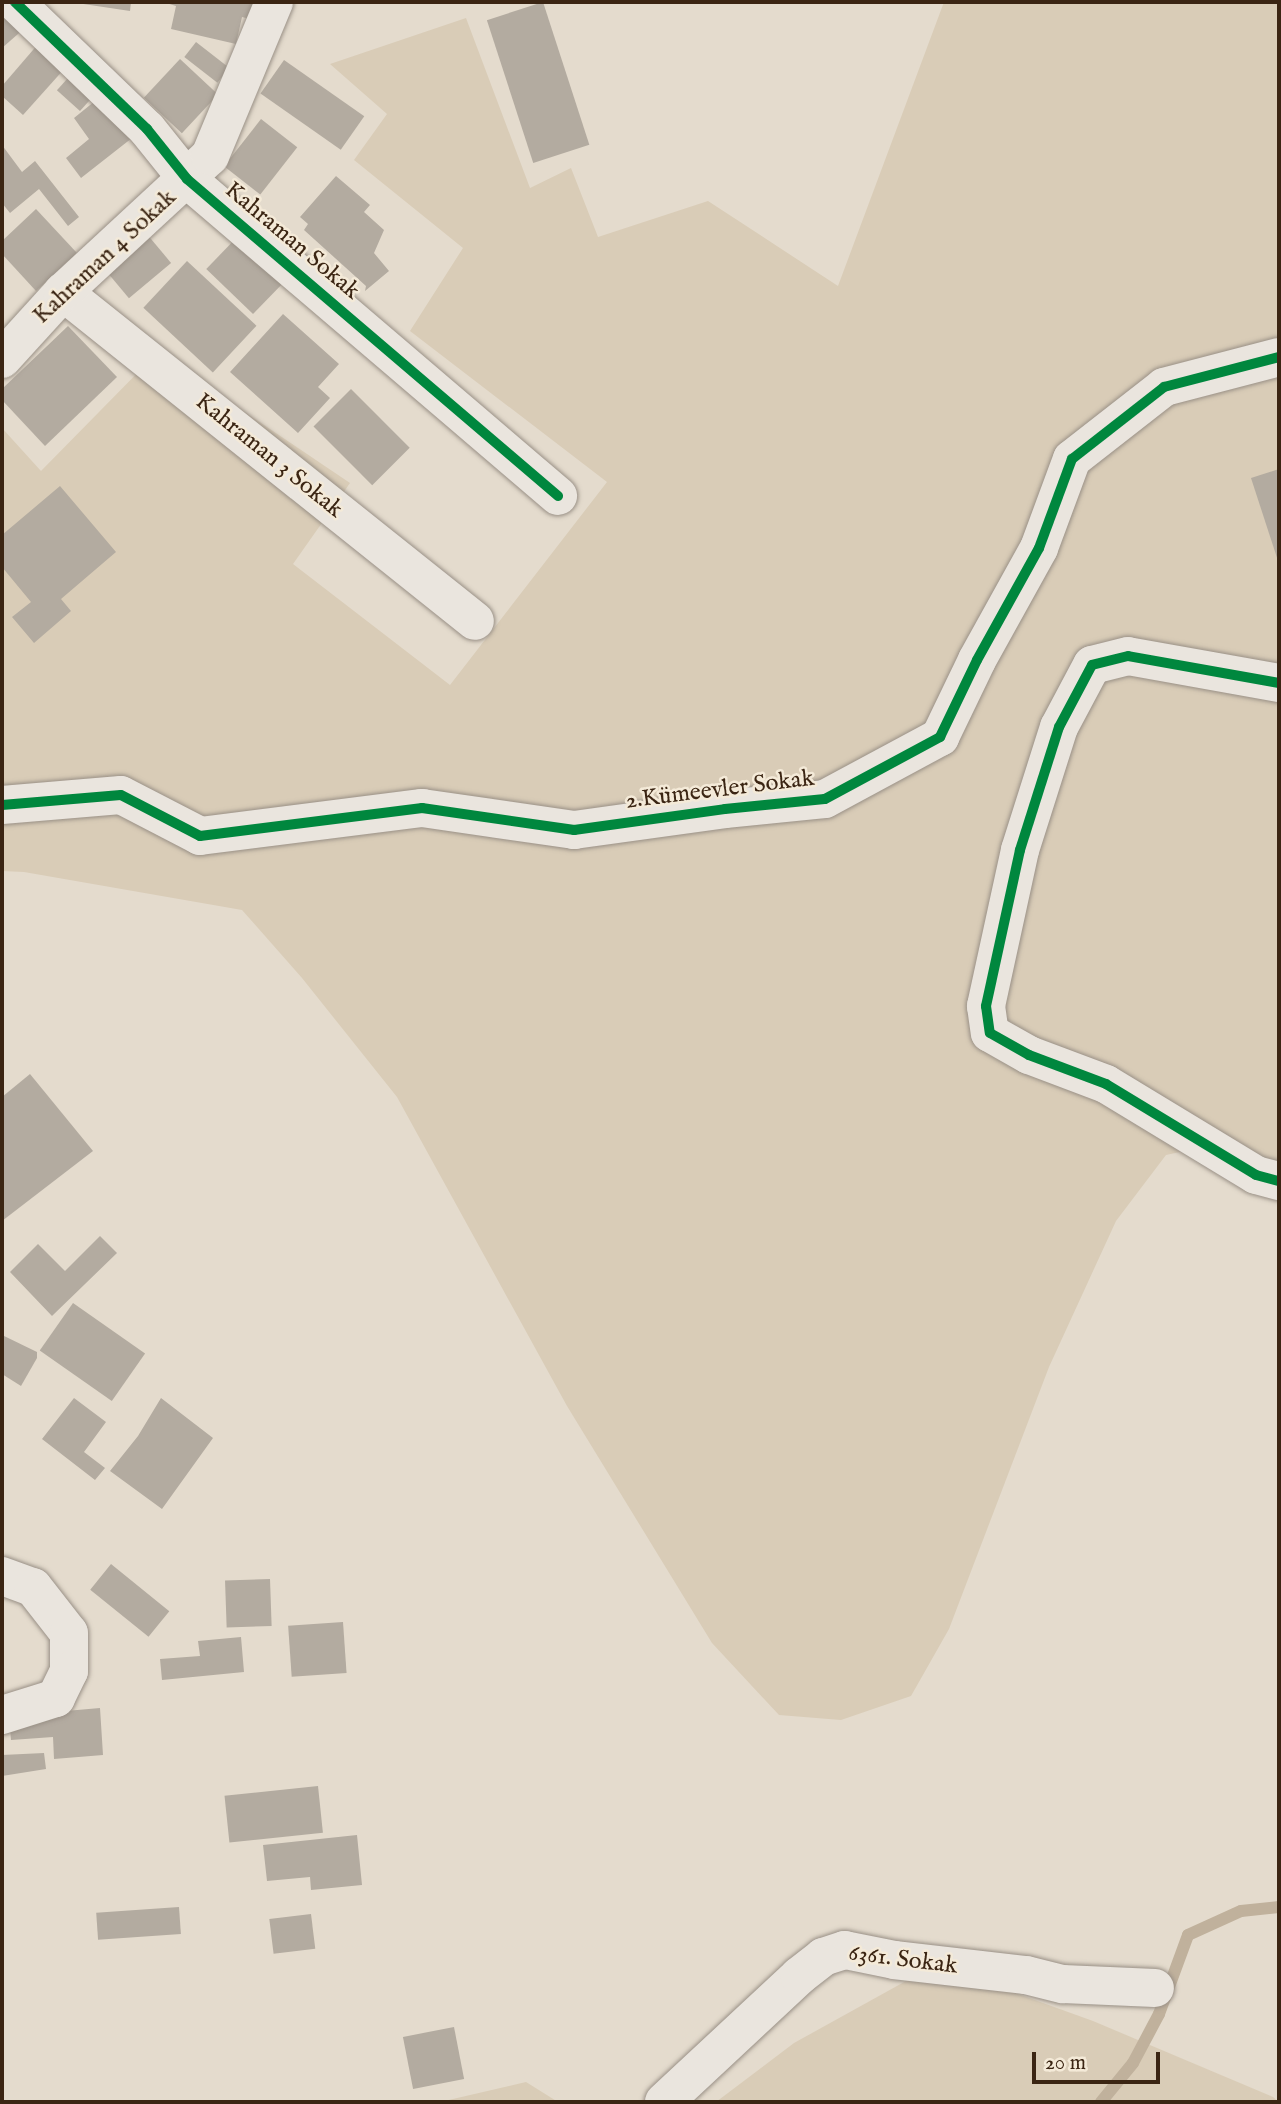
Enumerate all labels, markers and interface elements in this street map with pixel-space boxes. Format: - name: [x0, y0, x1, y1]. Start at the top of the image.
- street label: Kahraman Sokak: [218, 176, 366, 306]
- street label: Kahraman 4 Sokak: [28, 183, 182, 331]
- street label: Kahraman 3 Sokak: [189, 388, 349, 524]
- street label: 2.Kümeevler Sokak: [624, 764, 816, 816]
- street label: 6361. Sokak: [847, 1939, 959, 1981]
- scale bar: [1036, 2038, 1164, 2082]
- text: 20 m: [1045, 2050, 1086, 2077]

